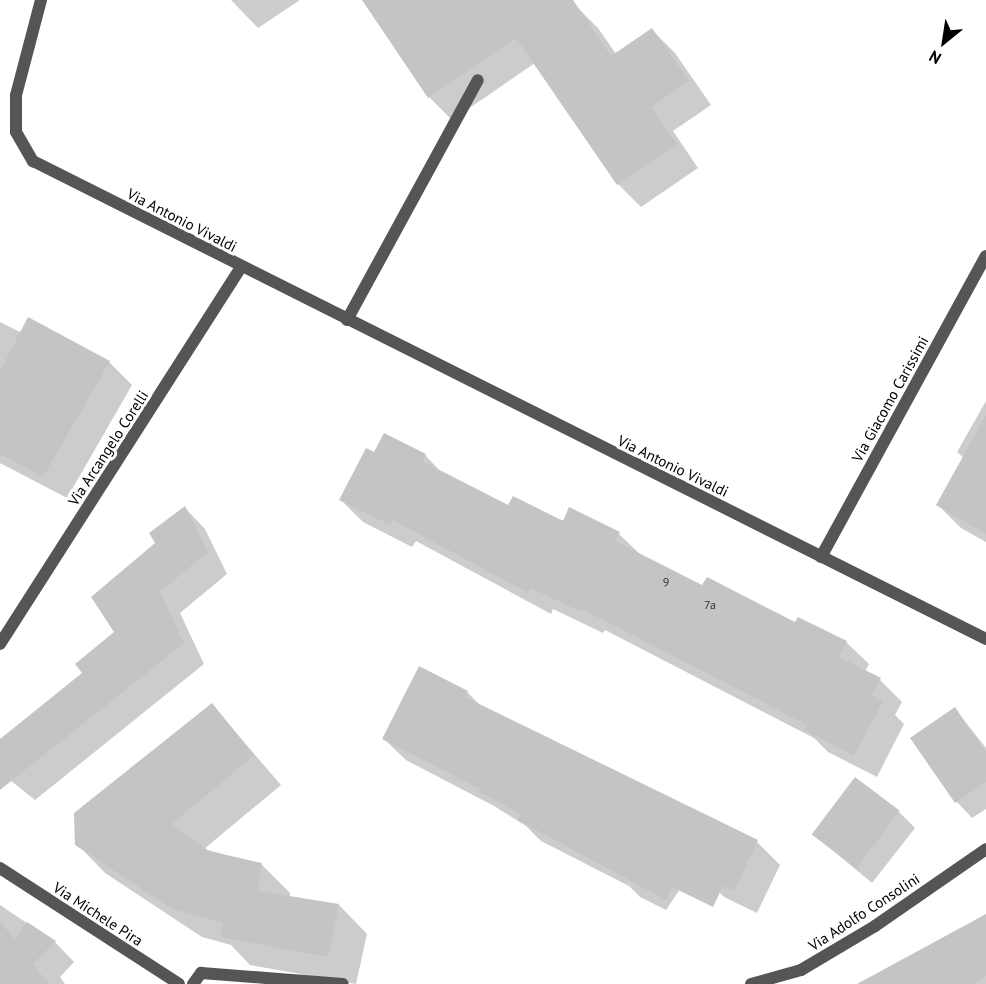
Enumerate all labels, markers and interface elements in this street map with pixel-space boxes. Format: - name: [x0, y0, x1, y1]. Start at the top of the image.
- north arrow: [914, 12, 974, 72]
- text: N: [925, 46, 945, 69]
- street label: Via Antonio Vivaldi: [124, 184, 240, 256]
- street label: Via Giacomo Carissimi: [848, 333, 932, 465]
- street label: Via Arcangelo Corelli: [64, 387, 152, 509]
- street label: Via Antonio Vivaldi: [614, 431, 732, 501]
- house number: 9: [663, 575, 669, 589]
- house number: 7a: [704, 598, 716, 612]
- street label: Via Adolfo Consolini: [805, 869, 923, 955]
- street label: Via Michele Pira: [50, 878, 146, 950]

